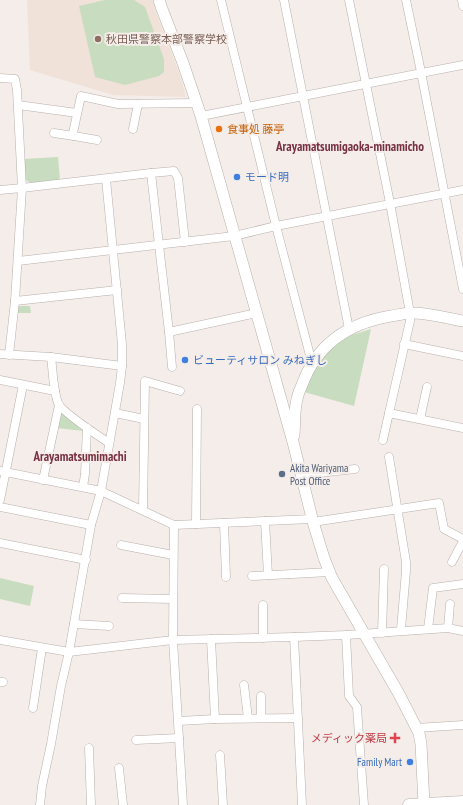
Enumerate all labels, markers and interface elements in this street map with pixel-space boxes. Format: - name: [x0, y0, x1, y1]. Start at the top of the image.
- place label: 秋田県警察本部警察学校: [106, 32, 227, 46]
- marker: 秋田県警察本部警察学校: [93, 34, 103, 44]
- place label: 食事処 藤亭: [227, 122, 284, 136]
- marker: 食事処 藤亭: [214, 124, 224, 134]
- district label: Arayamatsumigaoka-minamicho: [275, 138, 424, 155]
- place label: モード明: [245, 170, 289, 184]
- marker: モード明: [232, 172, 242, 182]
- place label: ビューティサロン みねぎし: [193, 353, 327, 367]
- marker: ビューティサロン みねぎし: [180, 355, 190, 365]
- district label: Arayamatsumimachi: [32, 448, 127, 465]
- place label: Akita Wariyama Post Office: [290, 461, 348, 488]
- marker: Akita Wariyama Post Office: [277, 469, 287, 479]
- place label: メディック薬局: [311, 731, 387, 745]
- marker: メディック薬局: [390, 733, 400, 743]
- place label: Family Mart: [357, 755, 402, 769]
- marker: Family Mart: [405, 757, 415, 767]

